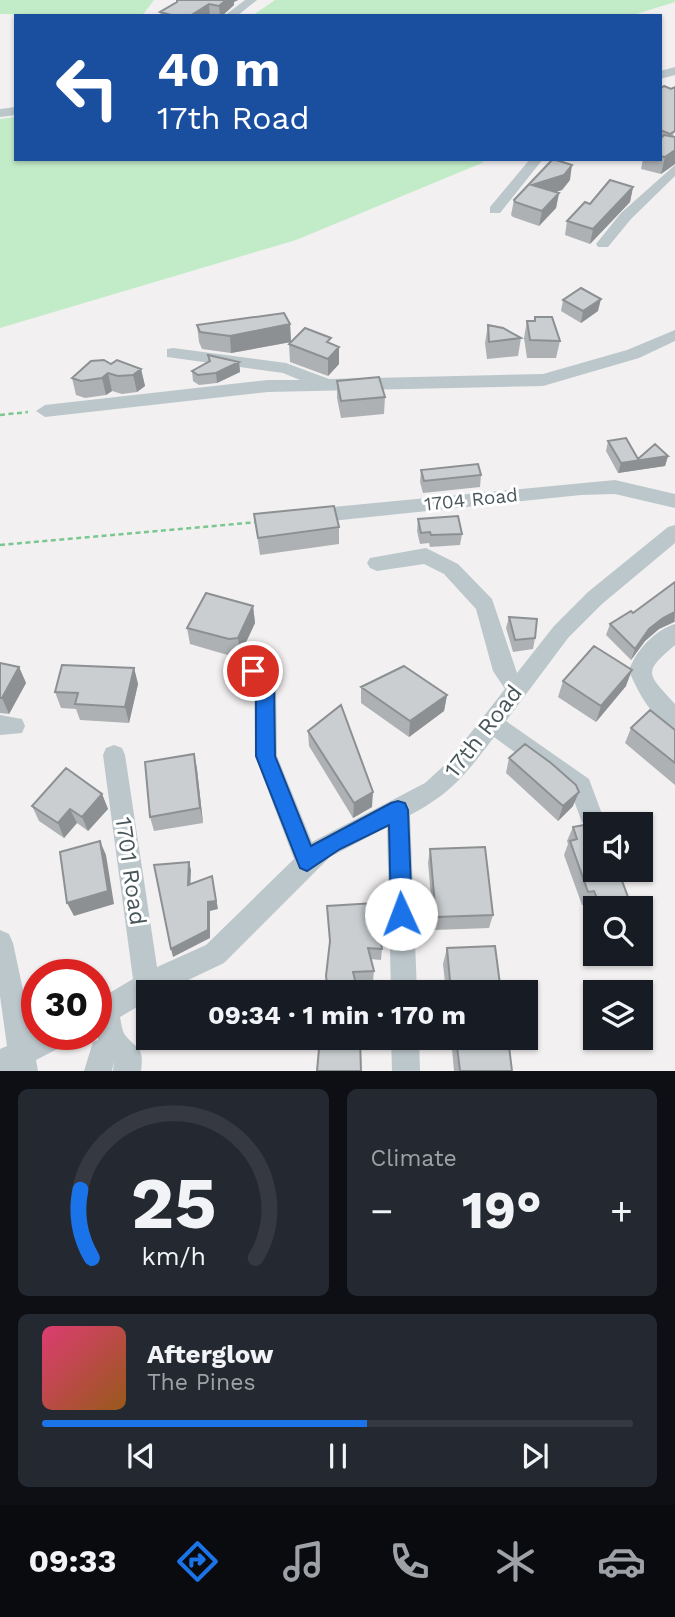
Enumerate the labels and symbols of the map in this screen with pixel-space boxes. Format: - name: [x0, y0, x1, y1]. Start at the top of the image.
- street label: 1704 Road: [423, 483, 519, 516]
- pin: [223, 641, 283, 701]
- street label: 17th Road: [439, 680, 528, 783]
- street label: 1701 Road: [110, 815, 151, 927]
- position arrow: [364, 877, 438, 951]
- speed limit sign: 30: [21, 959, 112, 1050]

